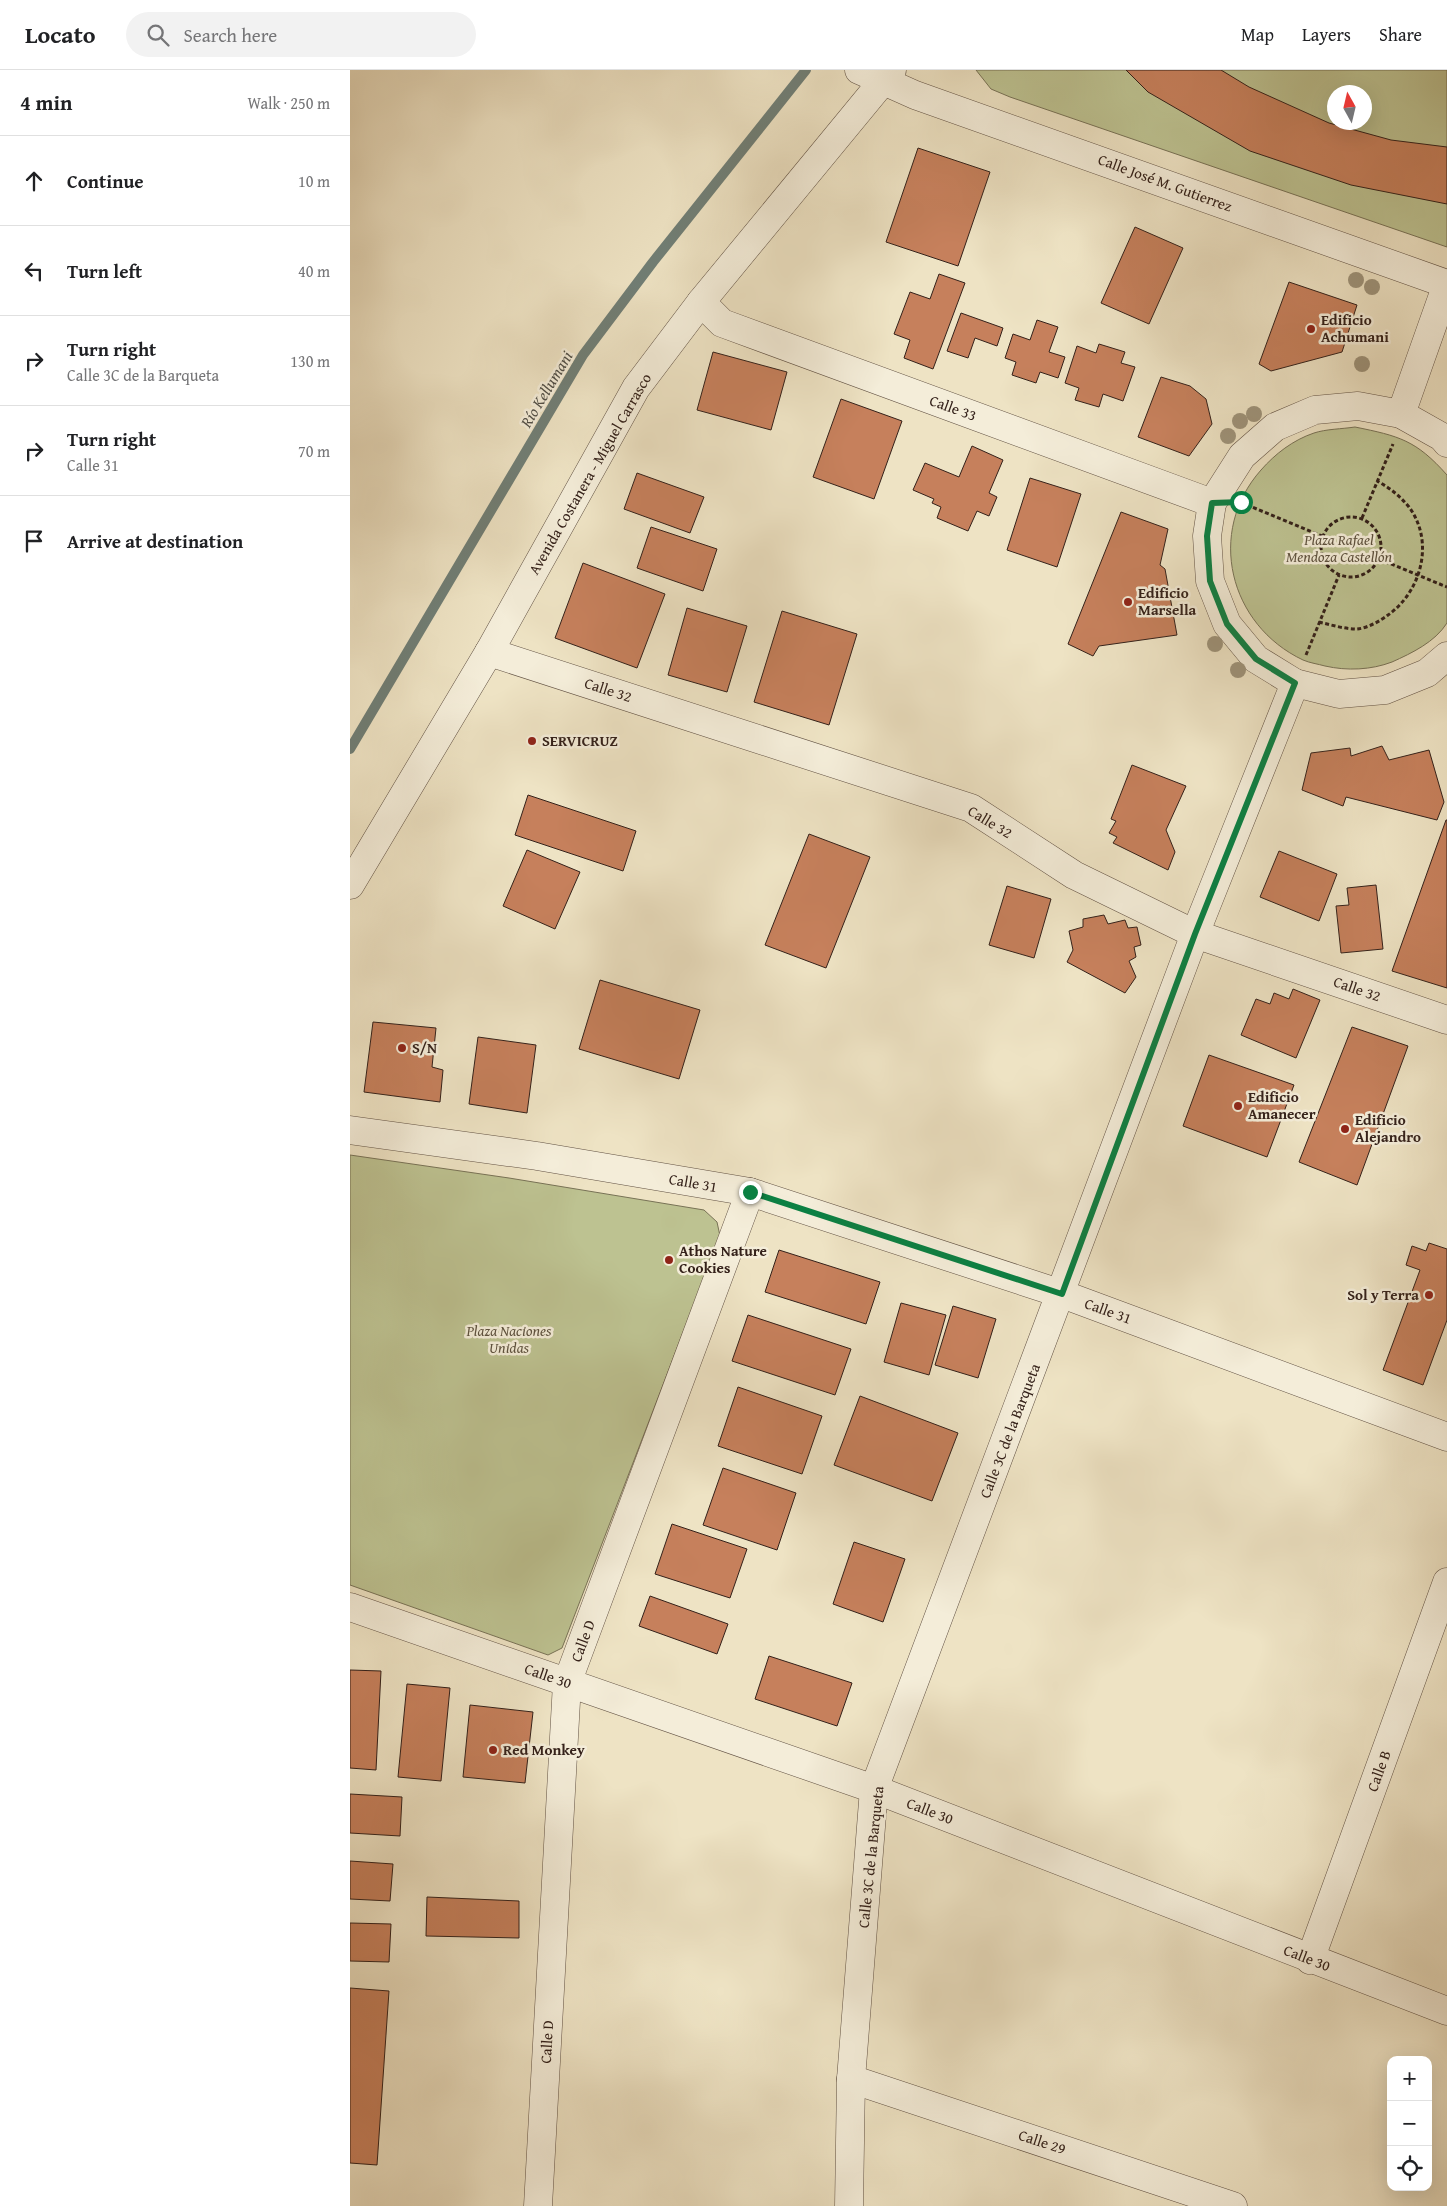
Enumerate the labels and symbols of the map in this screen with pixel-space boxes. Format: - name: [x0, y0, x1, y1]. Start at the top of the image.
- north arrow: [1327, 85, 1372, 130]
- street label: Calle José M. Gutierrez: [1095, 149, 1235, 217]
- place label: Edificio Achumani: [1321, 309, 1389, 347]
- marker: Edificio Achumani: [1305, 323, 1317, 335]
- water label: Río Kellumani: [513, 346, 578, 433]
- street label: Avenida Costanera - Miguel Carrasco: [523, 369, 656, 578]
- street label: Calle 33: [927, 389, 980, 426]
- route start: [1230, 491, 1253, 514]
- park label: Plaza Rafael Mendoza Castellón: [1286, 529, 1392, 567]
- place label: Edificio Marsella: [1138, 582, 1197, 620]
- marker: Edificio Marsella: [1122, 596, 1134, 608]
- street label: Calle 32: [582, 672, 634, 707]
- place label: SERVICRUZ: [542, 730, 618, 751]
- marker: SERVICRUZ: [526, 735, 538, 747]
- street label: Calle 32: [964, 800, 1016, 843]
- street label: Calle 32: [1331, 971, 1383, 1006]
- place label: S/N: [412, 1037, 437, 1058]
- marker: S/N: [396, 1042, 408, 1054]
- place label: Edificio Amanecer: [1248, 1086, 1316, 1124]
- marker: Edificio Amanecer: [1232, 1100, 1244, 1112]
- place label: Edificio Alejandro: [1355, 1109, 1421, 1147]
- marker: Edificio Alejandro: [1339, 1123, 1351, 1135]
- street label: Calle 31: [667, 1168, 719, 1197]
- route end: [739, 1181, 762, 1204]
- place label: Athos Nature Cookies: [679, 1240, 767, 1278]
- marker: Athos Nature Cookies: [663, 1254, 675, 1266]
- place label: Sol y Terra: [1347, 1284, 1419, 1305]
- marker: Sol y Terra: [1423, 1289, 1435, 1301]
- street label: Calle 31: [1082, 1292, 1135, 1329]
- park label: Plaza Naciones Unidas: [466, 1320, 552, 1358]
- street label: Calle 3C de la Barqueta: [974, 1360, 1045, 1501]
- street label: Calle D: [565, 1617, 600, 1665]
- street label: Calle 30: [522, 1658, 574, 1693]
- place label: Red Monkey: [503, 1739, 585, 1760]
- marker: Red Monkey: [487, 1744, 499, 1756]
- street label: Calle B: [1361, 1747, 1396, 1794]
- street label: Calle 3C de la Barqueta: [853, 1785, 888, 1929]
- street label: Calle 30: [904, 1792, 957, 1829]
- street label: Calle 30: [1281, 1939, 1334, 1976]
- street label: Calle D: [535, 2020, 558, 2064]
- street label: Calle 29: [1016, 2124, 1068, 2159]

